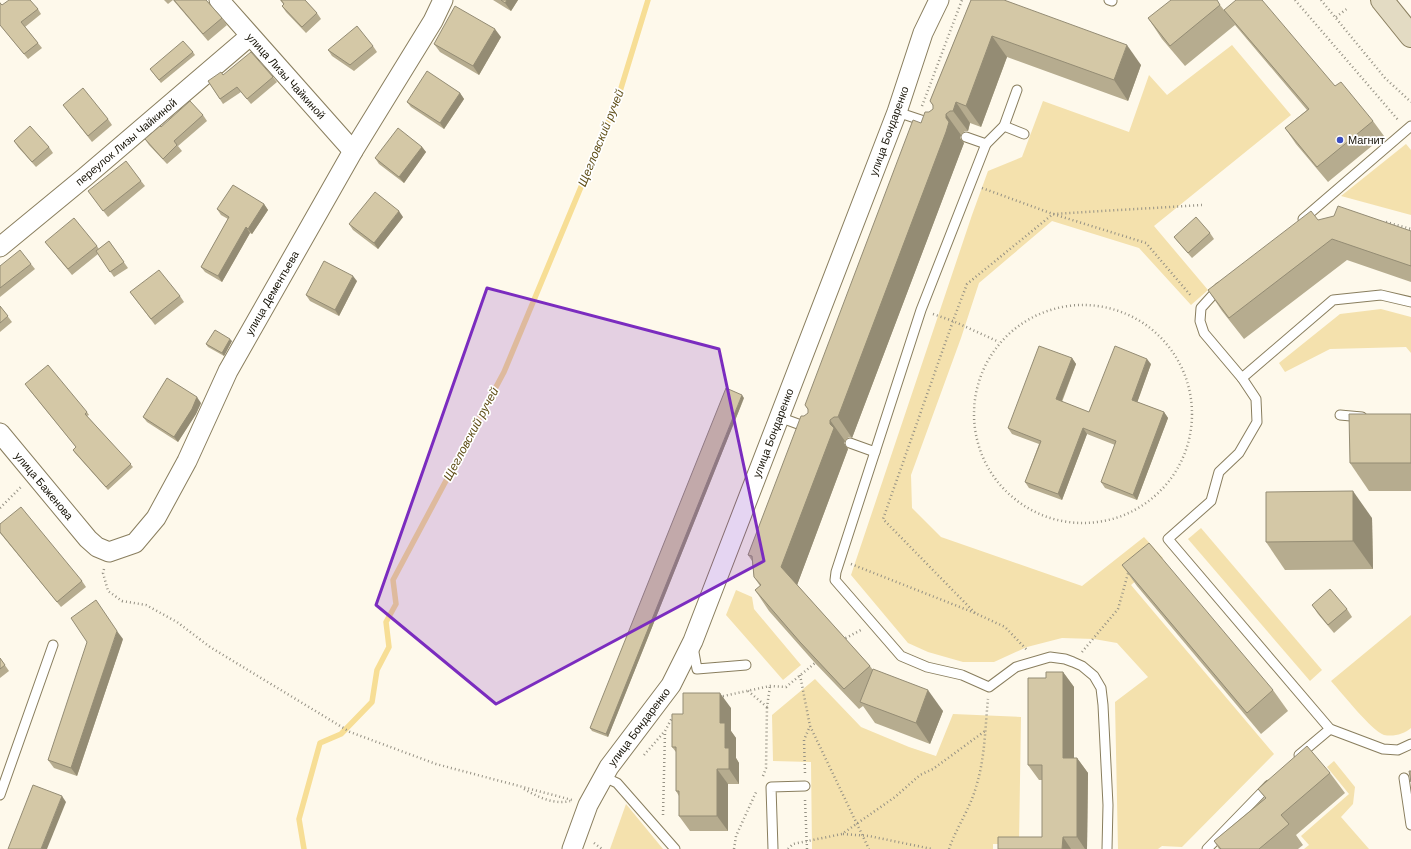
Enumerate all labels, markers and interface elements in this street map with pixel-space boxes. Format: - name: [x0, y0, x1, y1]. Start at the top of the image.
- street label: улица Лизы Чайкиной: [244, 31, 328, 121]
- street label: улица Бондаренко: [867, 84, 911, 178]
- water label: Щегловский ручей: [575, 87, 627, 189]
- street label: переулок Лизы Чайкиной: [73, 96, 179, 188]
- place label: Магнит: [1348, 134, 1385, 146]
- marker: Магнит: [1335, 135, 1345, 145]
- street label: улица Дементьева: [243, 248, 301, 337]
- water label: Щегловский ручей: [441, 385, 502, 483]
- street label: улица Бондаренко: [750, 387, 796, 479]
- street label: улица Баженова: [12, 450, 76, 523]
- street label: улица Бондаренко: [606, 686, 672, 768]

